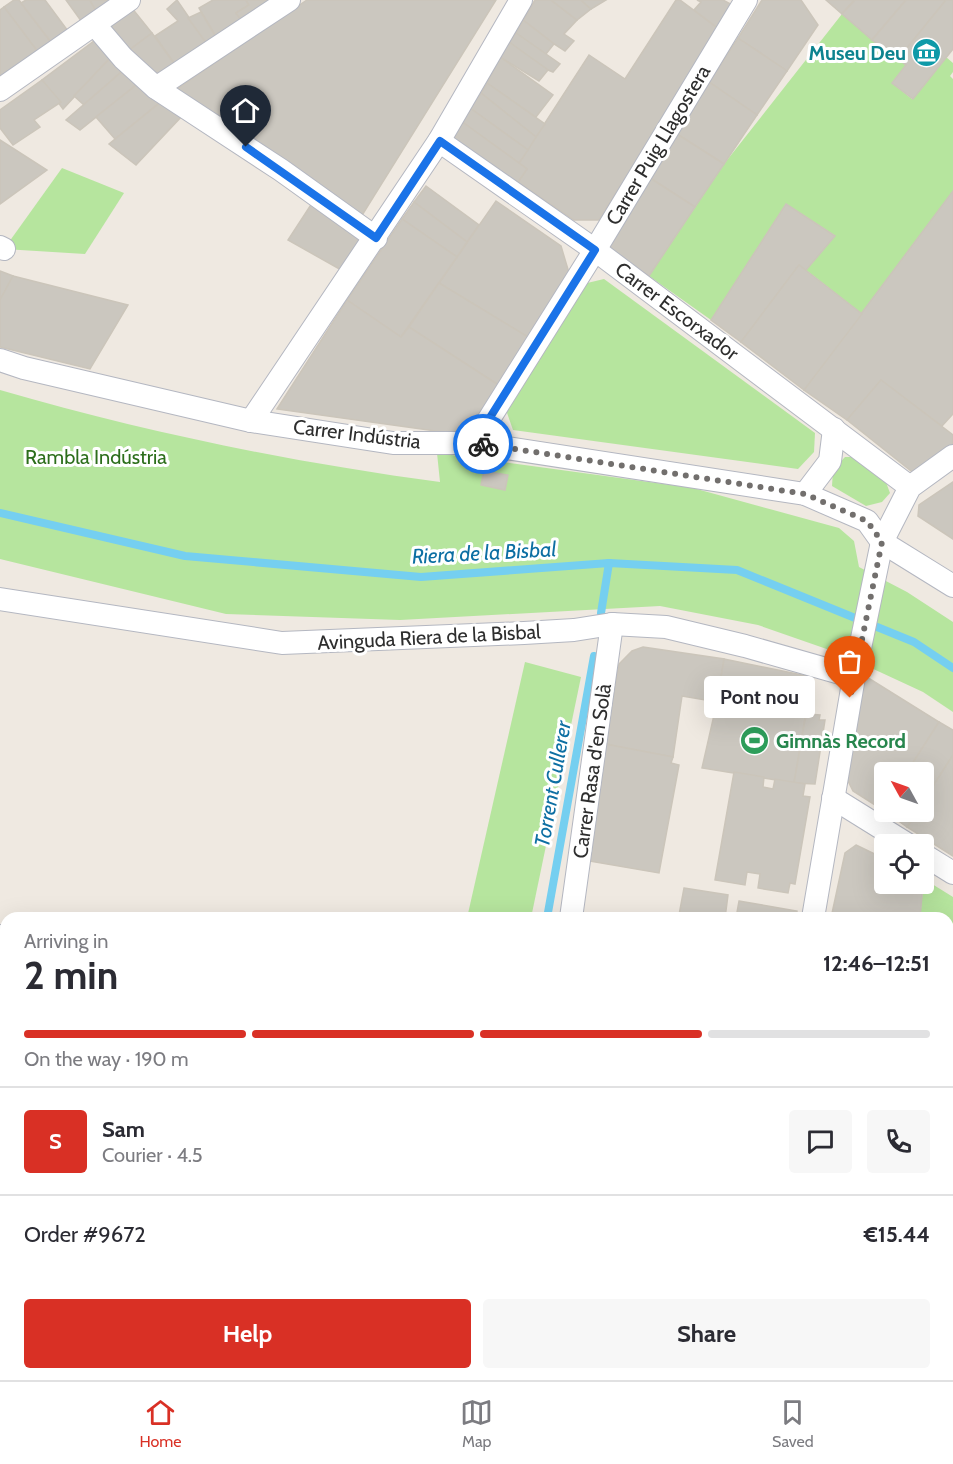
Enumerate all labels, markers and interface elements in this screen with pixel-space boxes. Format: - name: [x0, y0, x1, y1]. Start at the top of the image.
- museum icon: Museu Deu: [911, 37, 943, 69]
- place label: Museu Deu: [809, 41, 906, 65]
- street label: Carrer Puig Llagostera: [601, 60, 715, 229]
- pin: [220, 85, 271, 147]
- icon: home: [229, 94, 262, 127]
- street label: Carrer Escorxador: [611, 257, 744, 366]
- street label: Carrer Indústria: [292, 414, 422, 454]
- courier: [453, 414, 513, 474]
- icon: bike: [467, 428, 500, 461]
- park label: Rambla Indústria: [25, 445, 167, 469]
- water label: Riera de la Bisbal: [411, 536, 557, 569]
- street label: Avinguda Riera de la Bisbal: [317, 619, 542, 655]
- pin: [824, 636, 875, 698]
- icon: bag: [833, 645, 866, 678]
- callout: Pont nou: [703, 677, 814, 719]
- street label: Carrer Rasa d'en Solà: [568, 682, 616, 860]
- text: Pont nou: [720, 685, 799, 709]
- water label: Torrent Cullerer: [529, 717, 576, 849]
- sports icon: Gimnàs Record: [739, 725, 771, 757]
- place label: Gimnàs Record: [776, 729, 906, 753]
- north arrow: [874, 762, 934, 822]
- map controls: [874, 762, 934, 894]
- button: locate: [874, 834, 934, 894]
- text: Arriving in: [24, 929, 108, 953]
- text: 12:46–12:51: [823, 950, 930, 977]
- text: 2 min: [24, 951, 118, 999]
- text: On the way · 190 m: [24, 1047, 189, 1071]
- button: chat: [789, 1110, 852, 1173]
- button: phone: [867, 1110, 930, 1173]
- text: Sam: [102, 1116, 145, 1143]
- text: S: [49, 1128, 62, 1155]
- text: Courier · 4.5: [102, 1143, 203, 1167]
- text: Order #9672: [24, 1221, 146, 1248]
- text: €15.44: [864, 1221, 930, 1248]
- button: Help: [24, 1299, 471, 1368]
- button: Share: [483, 1299, 930, 1368]
- tab: Home: [139, 1396, 182, 1451]
- tab: Map: [460, 1396, 493, 1451]
- tab: Saved: [772, 1396, 814, 1451]

